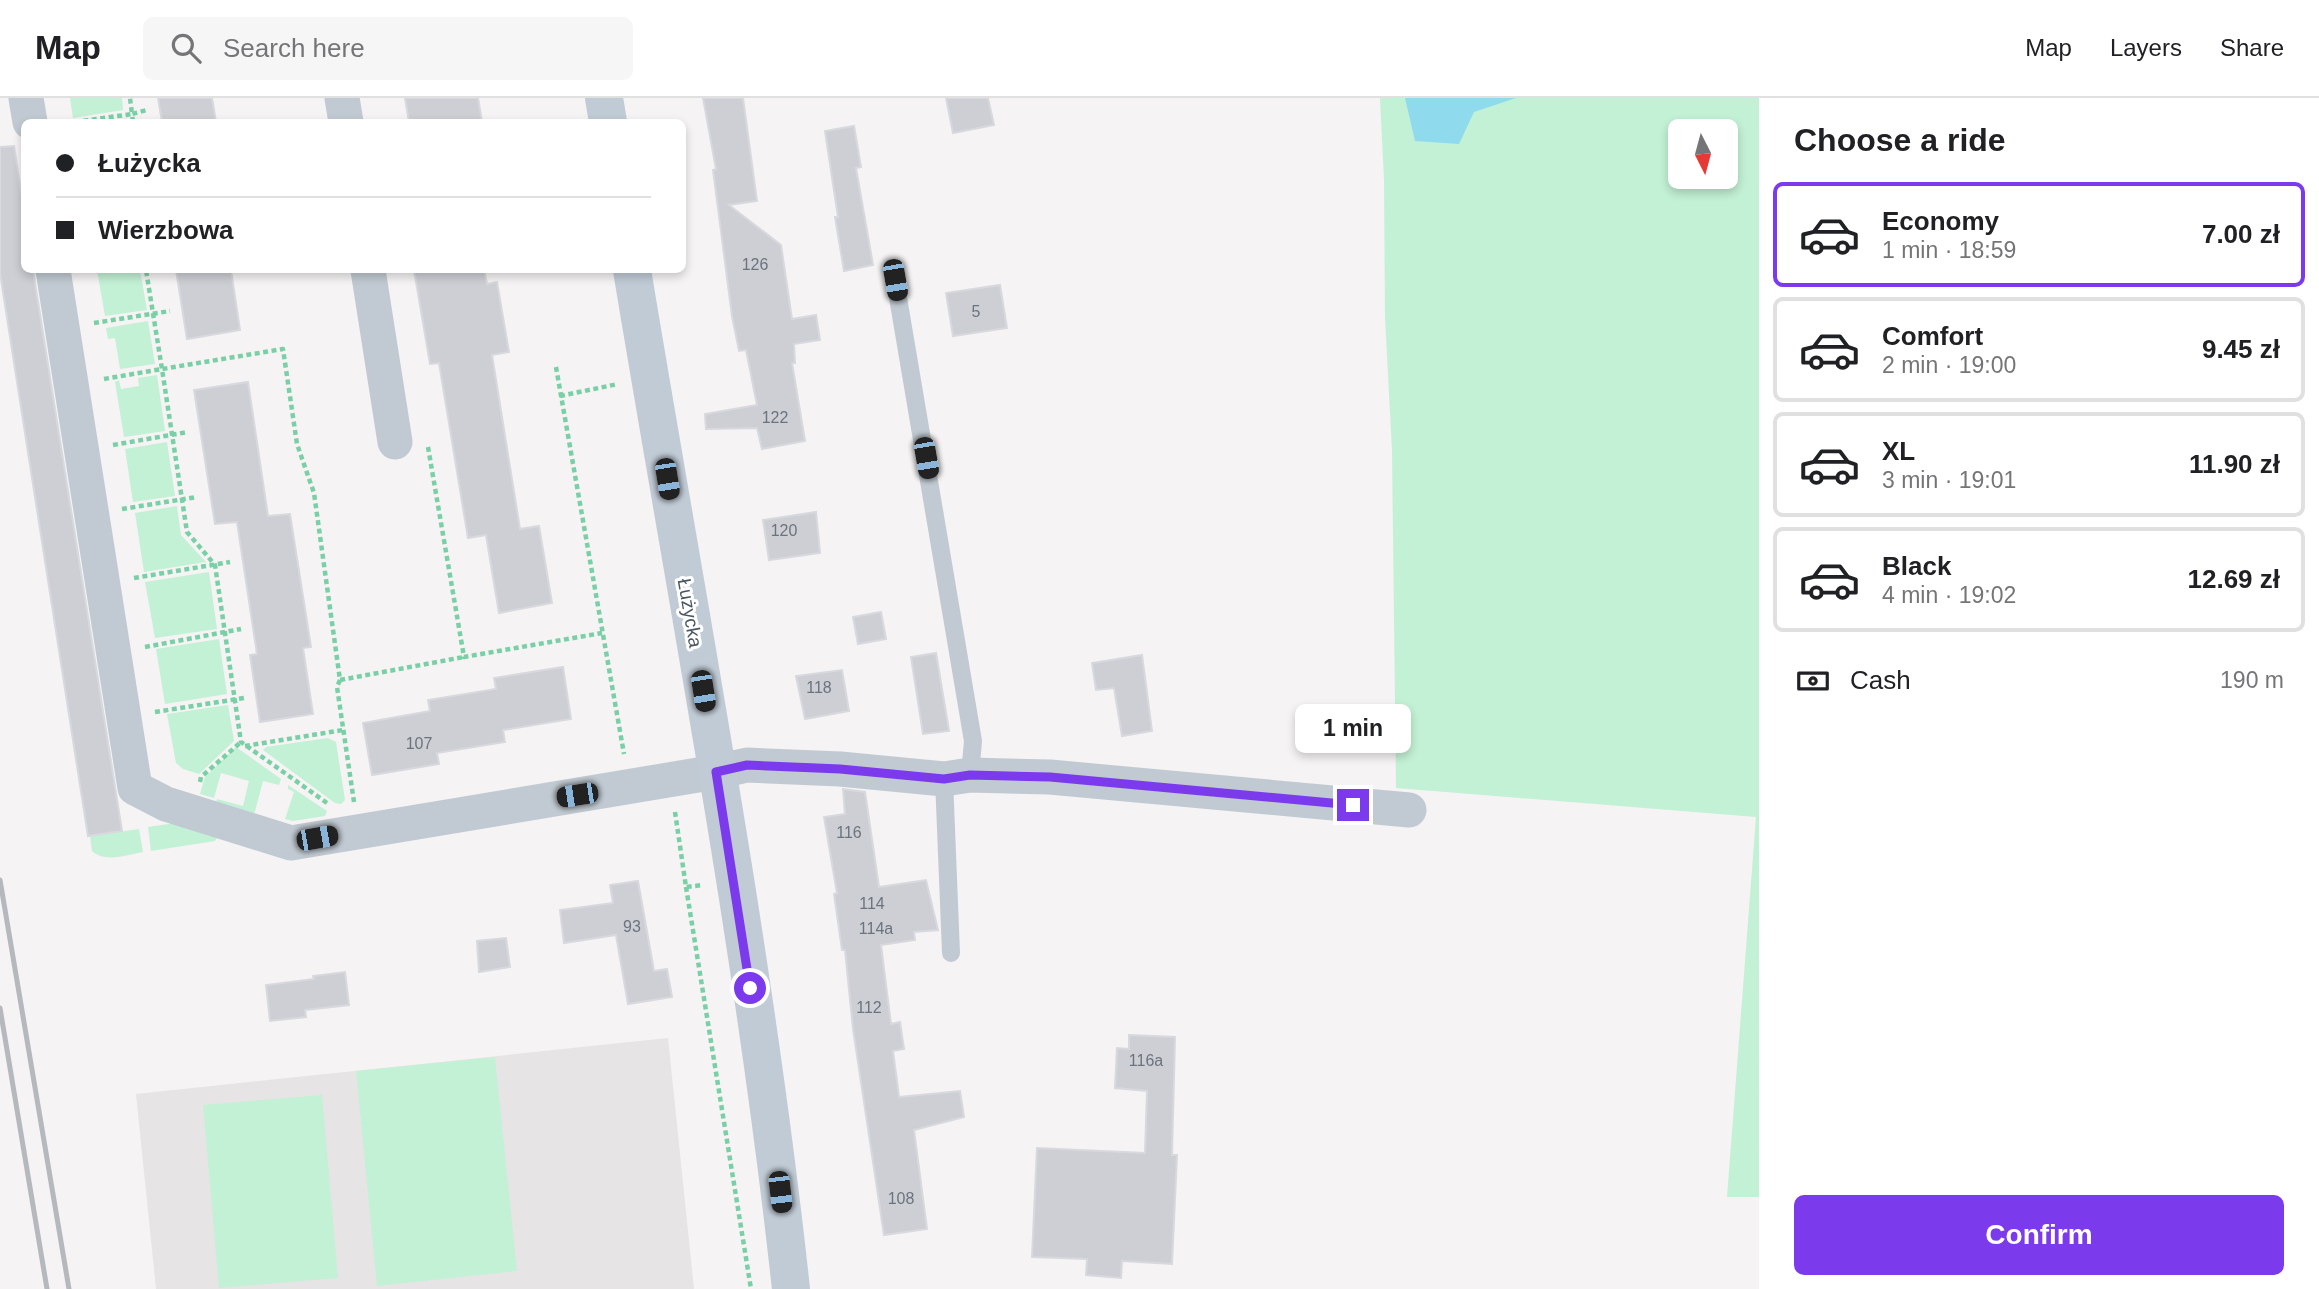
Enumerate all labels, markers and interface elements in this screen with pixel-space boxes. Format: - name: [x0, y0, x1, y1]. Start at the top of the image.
- search box: [143, 17, 633, 80]
- text: Map: [35, 29, 101, 66]
- icon: search: [167, 29, 205, 67]
- text: Search here: [223, 33, 365, 63]
- text: Map: [2025, 34, 2072, 61]
- text: Layers: [2110, 34, 2182, 61]
- text: Share: [2220, 34, 2284, 61]
- north arrow: [1668, 119, 1738, 189]
- map controls: [1668, 119, 1738, 189]
- text: Choose a ride: [1794, 122, 2006, 158]
- text: Łużycka: [98, 148, 201, 178]
- icon: car: [1798, 203, 1861, 266]
- text: Economy: [1882, 206, 1999, 236]
- text: Wierzbowa: [98, 215, 234, 245]
- text: 7.00 zł: [2202, 219, 2280, 249]
- text: 1 min · 18:59: [1882, 237, 2016, 263]
- house number: 126: [742, 256, 768, 273]
- car: [882, 257, 909, 303]
- house number: 5: [972, 303, 981, 320]
- icon: car: [1798, 318, 1861, 381]
- text: Comfort: [1882, 321, 1983, 351]
- text: 9.45 zł: [2202, 334, 2280, 364]
- text: 2 min · 19:00: [1882, 352, 2016, 378]
- house number: 122: [762, 409, 788, 426]
- icon: car: [1798, 433, 1861, 496]
- car: [913, 435, 940, 481]
- text: XL: [1882, 436, 1915, 466]
- text: 11.90 zł: [2189, 449, 2280, 479]
- car: [654, 457, 681, 501]
- text: 3 min · 19:01: [1882, 467, 2016, 493]
- house number: 120: [771, 522, 797, 539]
- icon: car: [1798, 548, 1861, 611]
- text: Black: [1882, 551, 1951, 581]
- text: 12.69 zł: [2187, 564, 2280, 594]
- street label: Łużycka: [674, 577, 706, 650]
- text: 4 min · 19:02: [1882, 582, 2016, 608]
- icon: cash: [1794, 662, 1832, 700]
- text: Cash: [1850, 665, 1911, 695]
- text: 190 m: [2220, 667, 2284, 693]
- car: [690, 669, 717, 713]
- house number: 118: [806, 679, 832, 696]
- callout: 1 min: [1295, 704, 1411, 752]
- text: 1 min: [1323, 715, 1383, 741]
- house number: 107: [406, 735, 432, 752]
- car: [555, 781, 600, 809]
- route end: [1337, 789, 1369, 821]
- car: [295, 824, 340, 852]
- house number: 116: [836, 824, 862, 841]
- house number: 114: [859, 895, 885, 912]
- house number: 93: [623, 918, 641, 935]
- house number: 114a: [859, 920, 893, 937]
- route start: [734, 972, 766, 1004]
- house number: 112: [856, 999, 882, 1016]
- house number: 116a: [1129, 1052, 1163, 1069]
- car: [768, 1170, 793, 1214]
- house number: 108: [888, 1190, 914, 1207]
- button: Confirm: [1794, 1195, 2284, 1275]

